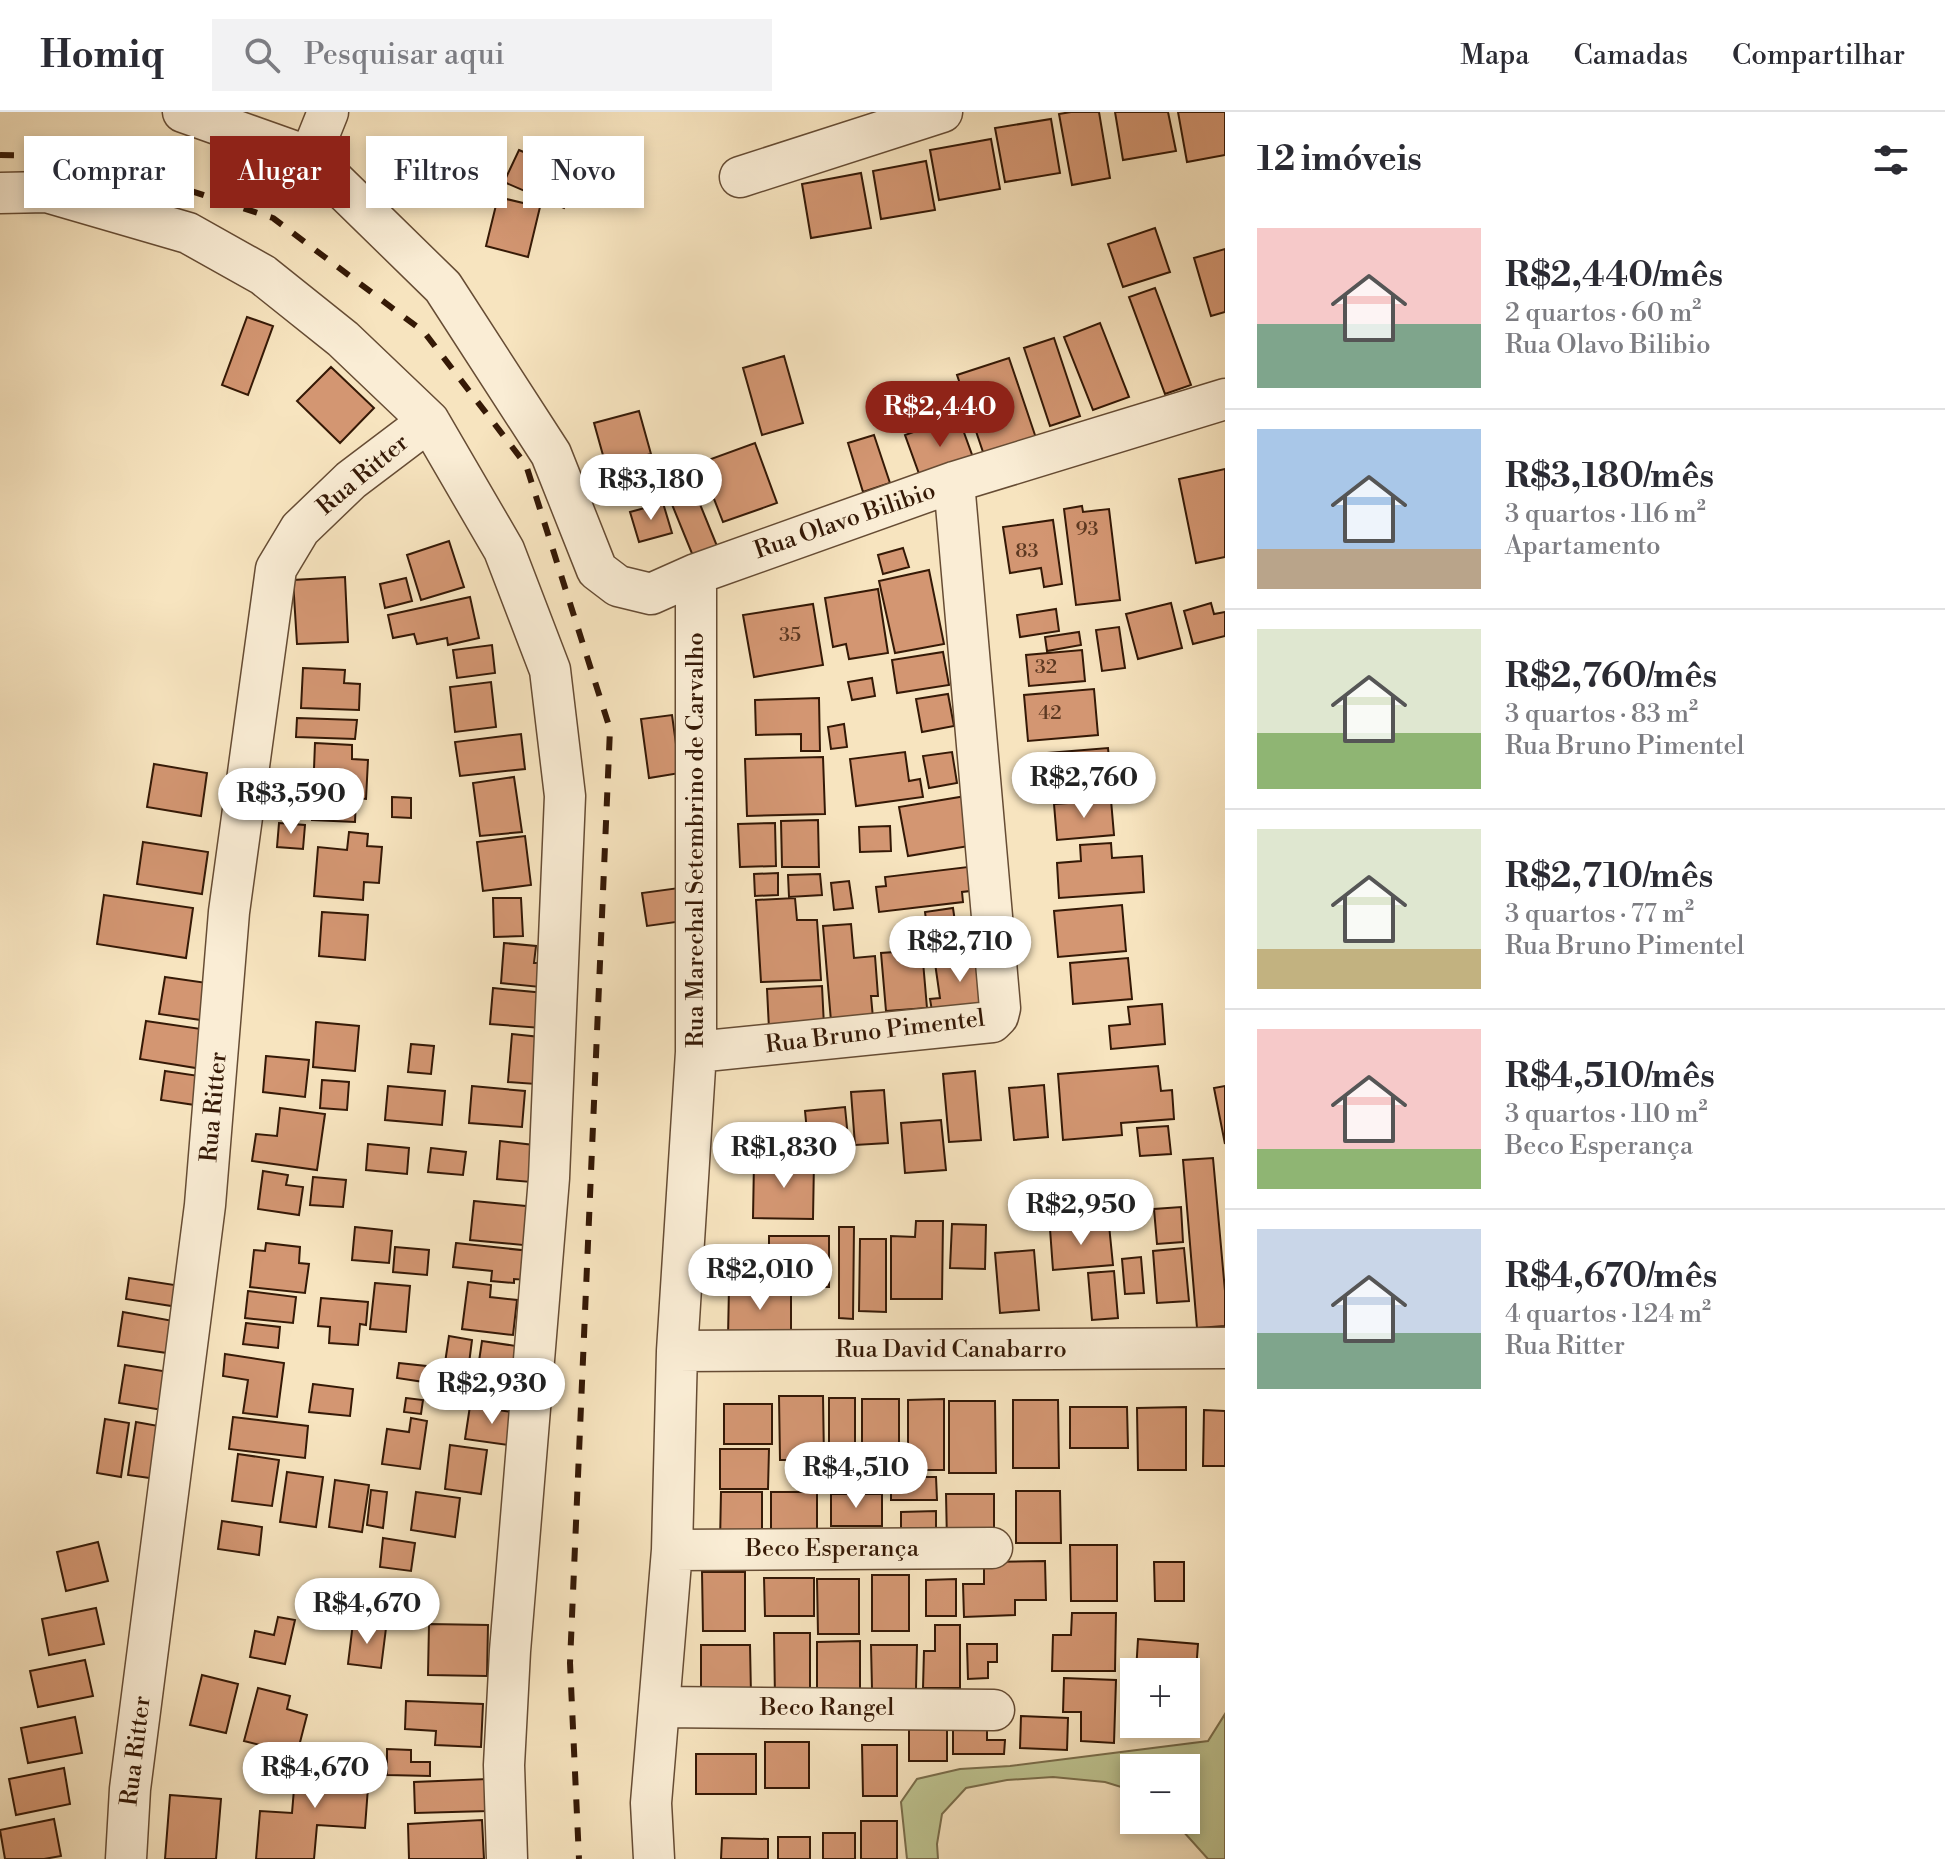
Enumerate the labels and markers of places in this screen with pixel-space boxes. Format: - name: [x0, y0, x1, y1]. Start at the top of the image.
- pin: R$2,440: [866, 381, 1014, 449]
- pin: R$3,180: [577, 454, 725, 522]
- pin: R$2,760: [1010, 752, 1158, 820]
- pin: R$3,590: [217, 768, 365, 836]
- pin: R$2,710: [886, 916, 1034, 984]
- pin: R$1,830: [710, 1122, 858, 1190]
- pin: R$2,950: [1007, 1179, 1155, 1247]
- pin: R$2,010: [686, 1244, 834, 1312]
- pin: R$2,930: [418, 1358, 566, 1426]
- pin: R$4,510: [782, 1442, 930, 1510]
- pin: R$4,670: [293, 1578, 441, 1646]
- pin: R$4,670: [241, 1742, 389, 1810]

